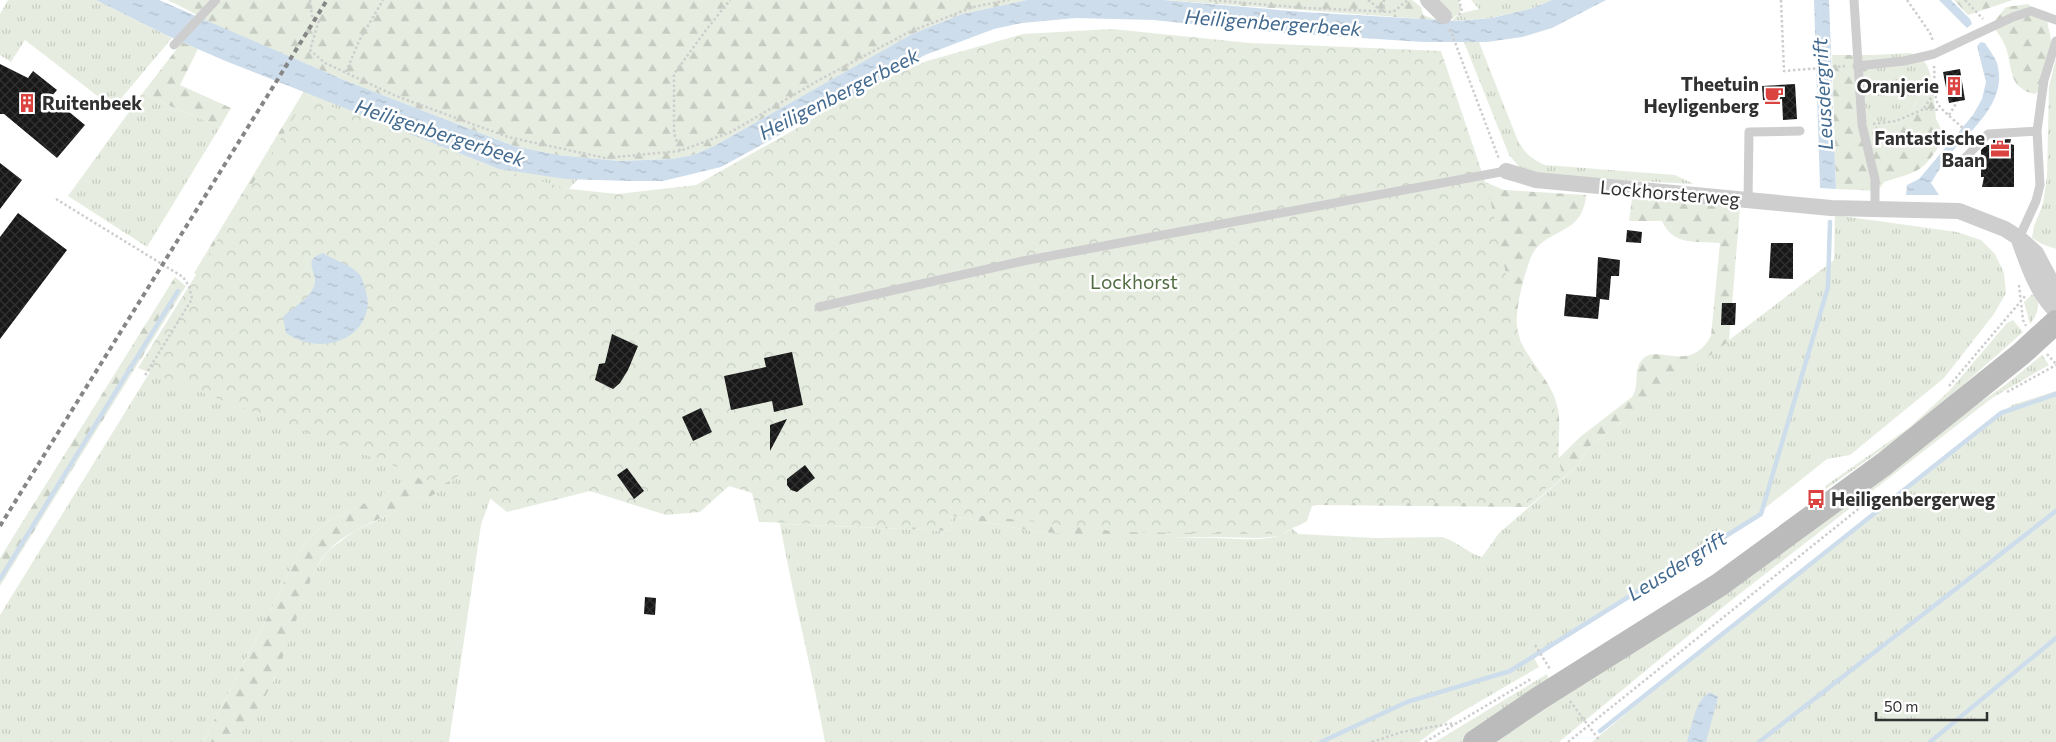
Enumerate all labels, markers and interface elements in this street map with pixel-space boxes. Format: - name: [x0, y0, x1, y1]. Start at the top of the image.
- water label: Heiligenbergerbeek: [1184, 4, 1363, 40]
- water label: Leusdergrift: [1807, 36, 1837, 151]
- water label: Heiligenbergerbeek: [754, 42, 924, 144]
- place label: Theetuin Heyligenberg: [1643, 72, 1760, 117]
- place label: Oranjerie: [1856, 74, 1939, 97]
- building icon: Oranjerie: [1943, 75, 1965, 97]
- cafe icon: Theetuin Heyligenberg: [1763, 84, 1785, 106]
- place label: Ruitenbeek: [42, 91, 142, 114]
- building icon: Ruitenbeek: [16, 92, 38, 114]
- water label: Heiligenbergerbeek: [352, 93, 529, 171]
- place label: Fantastische Baan: [1874, 126, 1985, 171]
- office icon: Fantastische Baan: [1989, 138, 2011, 160]
- street label: Lockhorsterweg: [1599, 175, 1741, 210]
- park label: Lockhorst: [1090, 270, 1178, 293]
- place label: Heiligenbergerweg: [1831, 487, 1996, 510]
- bus stop icon: Heiligenbergerweg: [1805, 488, 1827, 510]
- water label: Leusdergrift: [1622, 525, 1731, 605]
- scale bar: [1876, 690, 1987, 722]
- text: 50 m: [1884, 697, 1918, 715]

